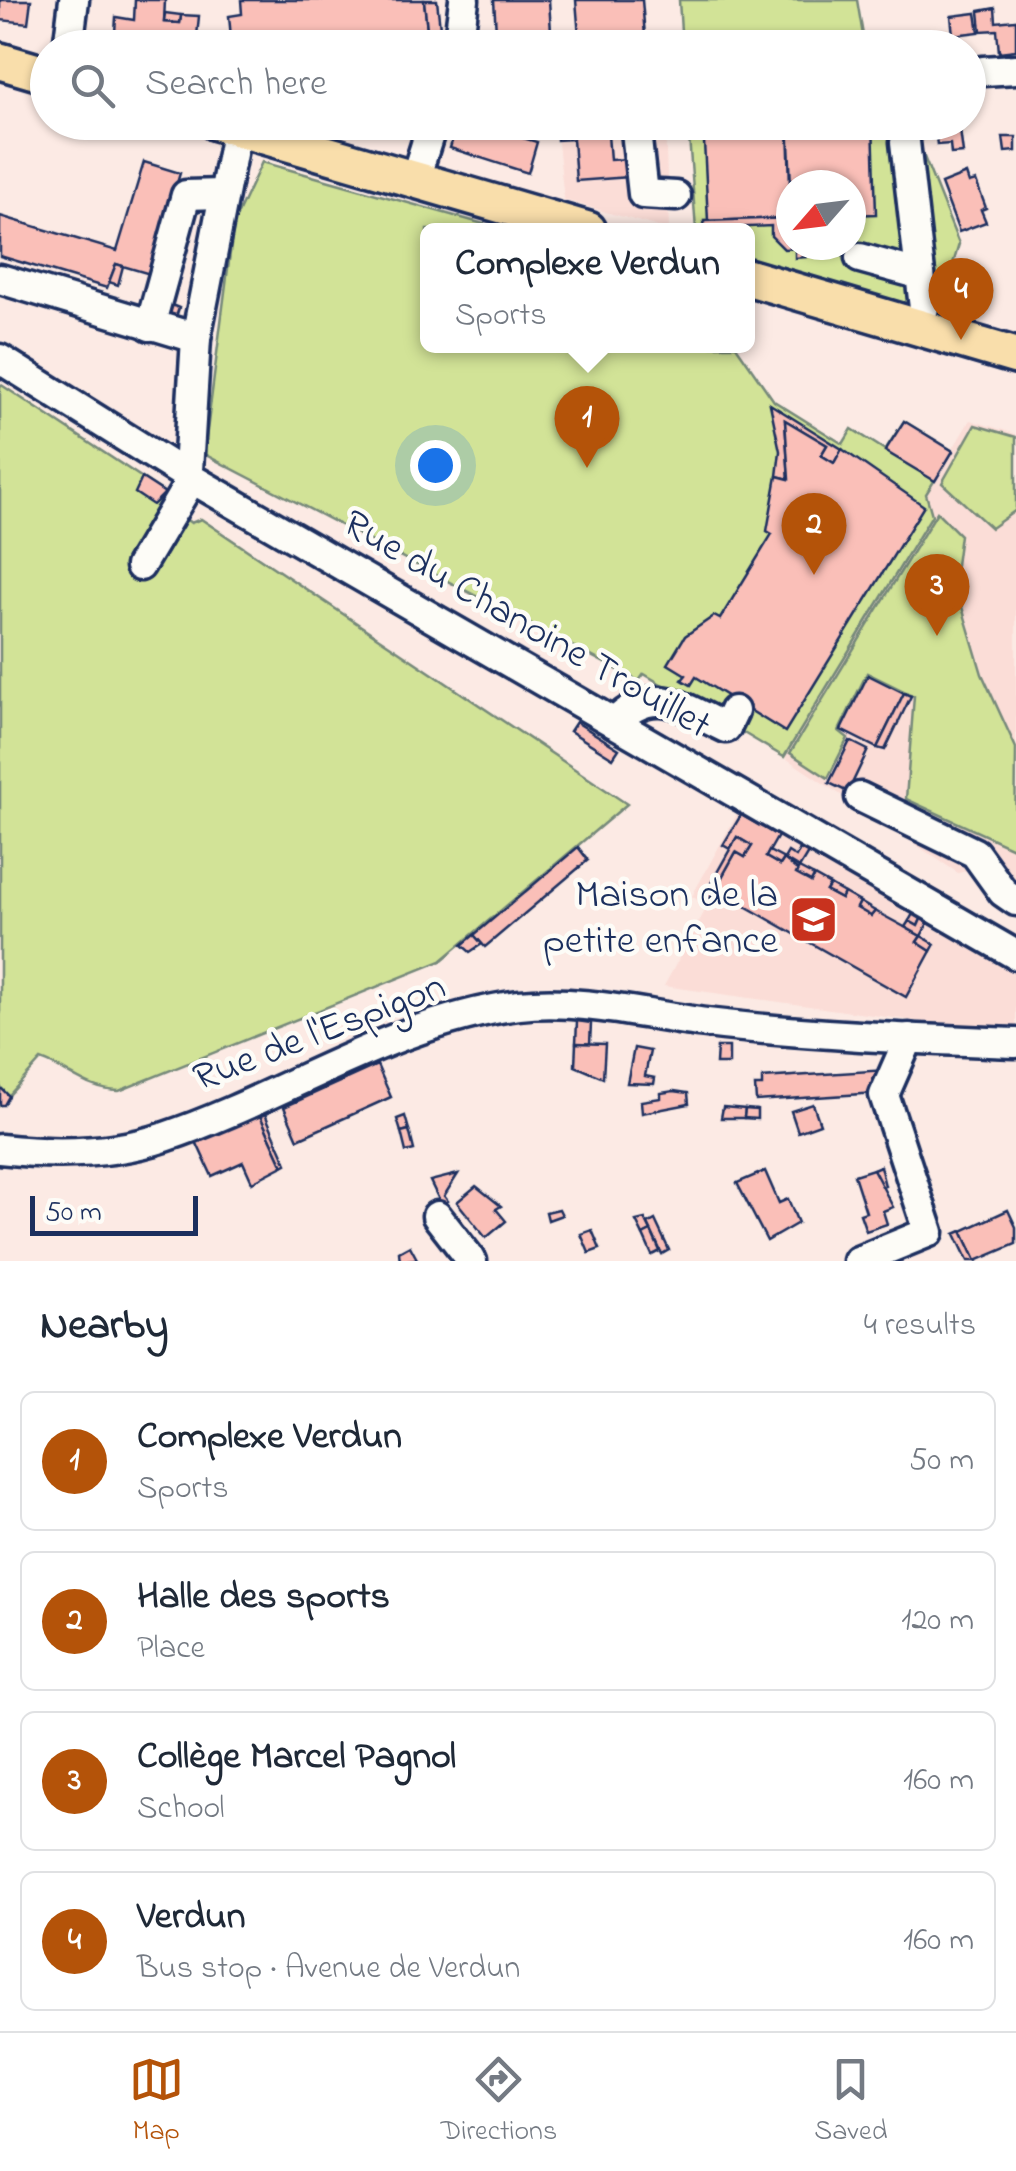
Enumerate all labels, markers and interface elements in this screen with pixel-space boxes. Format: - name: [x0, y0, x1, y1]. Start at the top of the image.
- search box: [30, 30, 986, 140]
- text: Search here: [145, 57, 327, 113]
- icon: search: [65, 58, 120, 113]
- north arrow: [776, 170, 866, 260]
- popup: [420, 223, 755, 353]
- text: Complexe Verdun: [455, 237, 720, 293]
- pin: 4: [928, 258, 994, 340]
- text: Sports: [455, 293, 547, 340]
- pin: 1: [554, 386, 620, 468]
- your location: [410, 440, 461, 491]
- pin: 2: [782, 492, 846, 575]
- street label: Rue du Chanoine Trouillet: [331, 496, 721, 756]
- pin: 3: [904, 554, 970, 636]
- place label: Maison de la petite enfance: [543, 867, 778, 972]
- school or university icon: Maison de la petite enfance: [787, 893, 839, 945]
- street label: Rue de l'Espigon: [185, 959, 455, 1109]
- scale bar: [30, 1191, 198, 1236]
- text: 50 m: [45, 1193, 102, 1234]
- text: Nearby: [40, 1296, 168, 1357]
- text: 4 results: [864, 1303, 976, 1350]
- text: Complexe Verdun: [137, 1410, 402, 1466]
- text: 1: [69, 1438, 80, 1485]
- text: 50 m: [909, 1438, 974, 1485]
- text: Sports: [137, 1466, 229, 1513]
- text: Halle des sports: [137, 1570, 390, 1626]
- text: 2: [67, 1598, 82, 1645]
- text: 120 m: [901, 1598, 974, 1645]
- text: Place: [137, 1626, 205, 1673]
- text: Collège Marcel Pagnol: [137, 1730, 456, 1786]
- text: 3: [68, 1758, 81, 1805]
- text: 160 m: [903, 1758, 974, 1805]
- text: School: [137, 1786, 225, 1833]
- text: Verdun: [137, 1890, 245, 1946]
- text: 4: [68, 1918, 81, 1965]
- text: 160 m: [903, 1918, 974, 1965]
- text: Bus stop · Avenue de Verdun: [137, 1946, 520, 1993]
- tab: Map: [129, 2052, 184, 2153]
- tab: Directions: [441, 2052, 557, 2153]
- tab: Saved: [814, 2052, 887, 2153]

